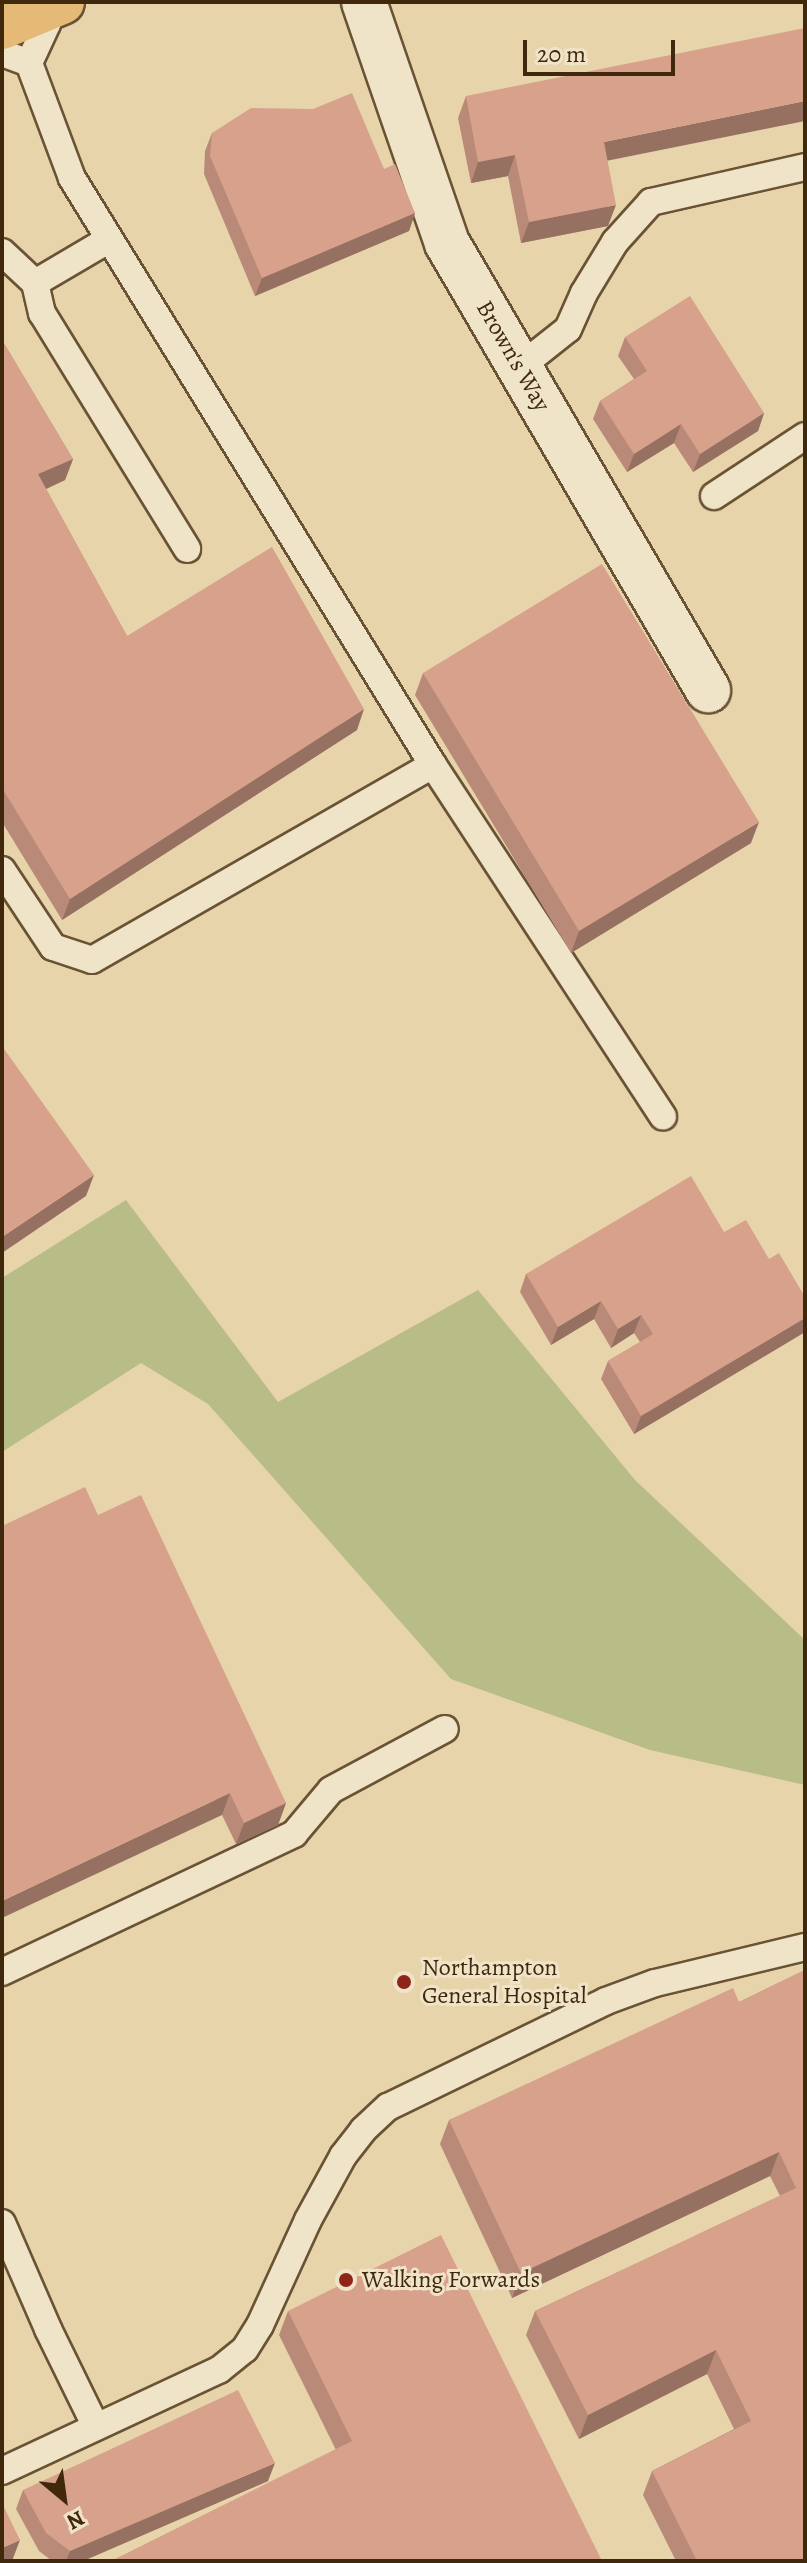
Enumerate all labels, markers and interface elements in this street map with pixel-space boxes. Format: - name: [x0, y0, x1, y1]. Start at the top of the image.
- scale bar: [527, 24, 679, 74]
- text: 20 m: [537, 38, 586, 70]
- street label: Brown's Way: [470, 295, 556, 417]
- place label: Northampton General Hospital: [422, 1954, 587, 2010]
- marker: Northampton General Hospital: [393, 1971, 415, 1993]
- place label: Walking Forwards: [362, 2266, 540, 2294]
- marker: Walking Forwards: [337, 2271, 355, 2289]
- north arrow: [24, 2459, 104, 2539]
- text: N: [61, 2503, 90, 2537]

